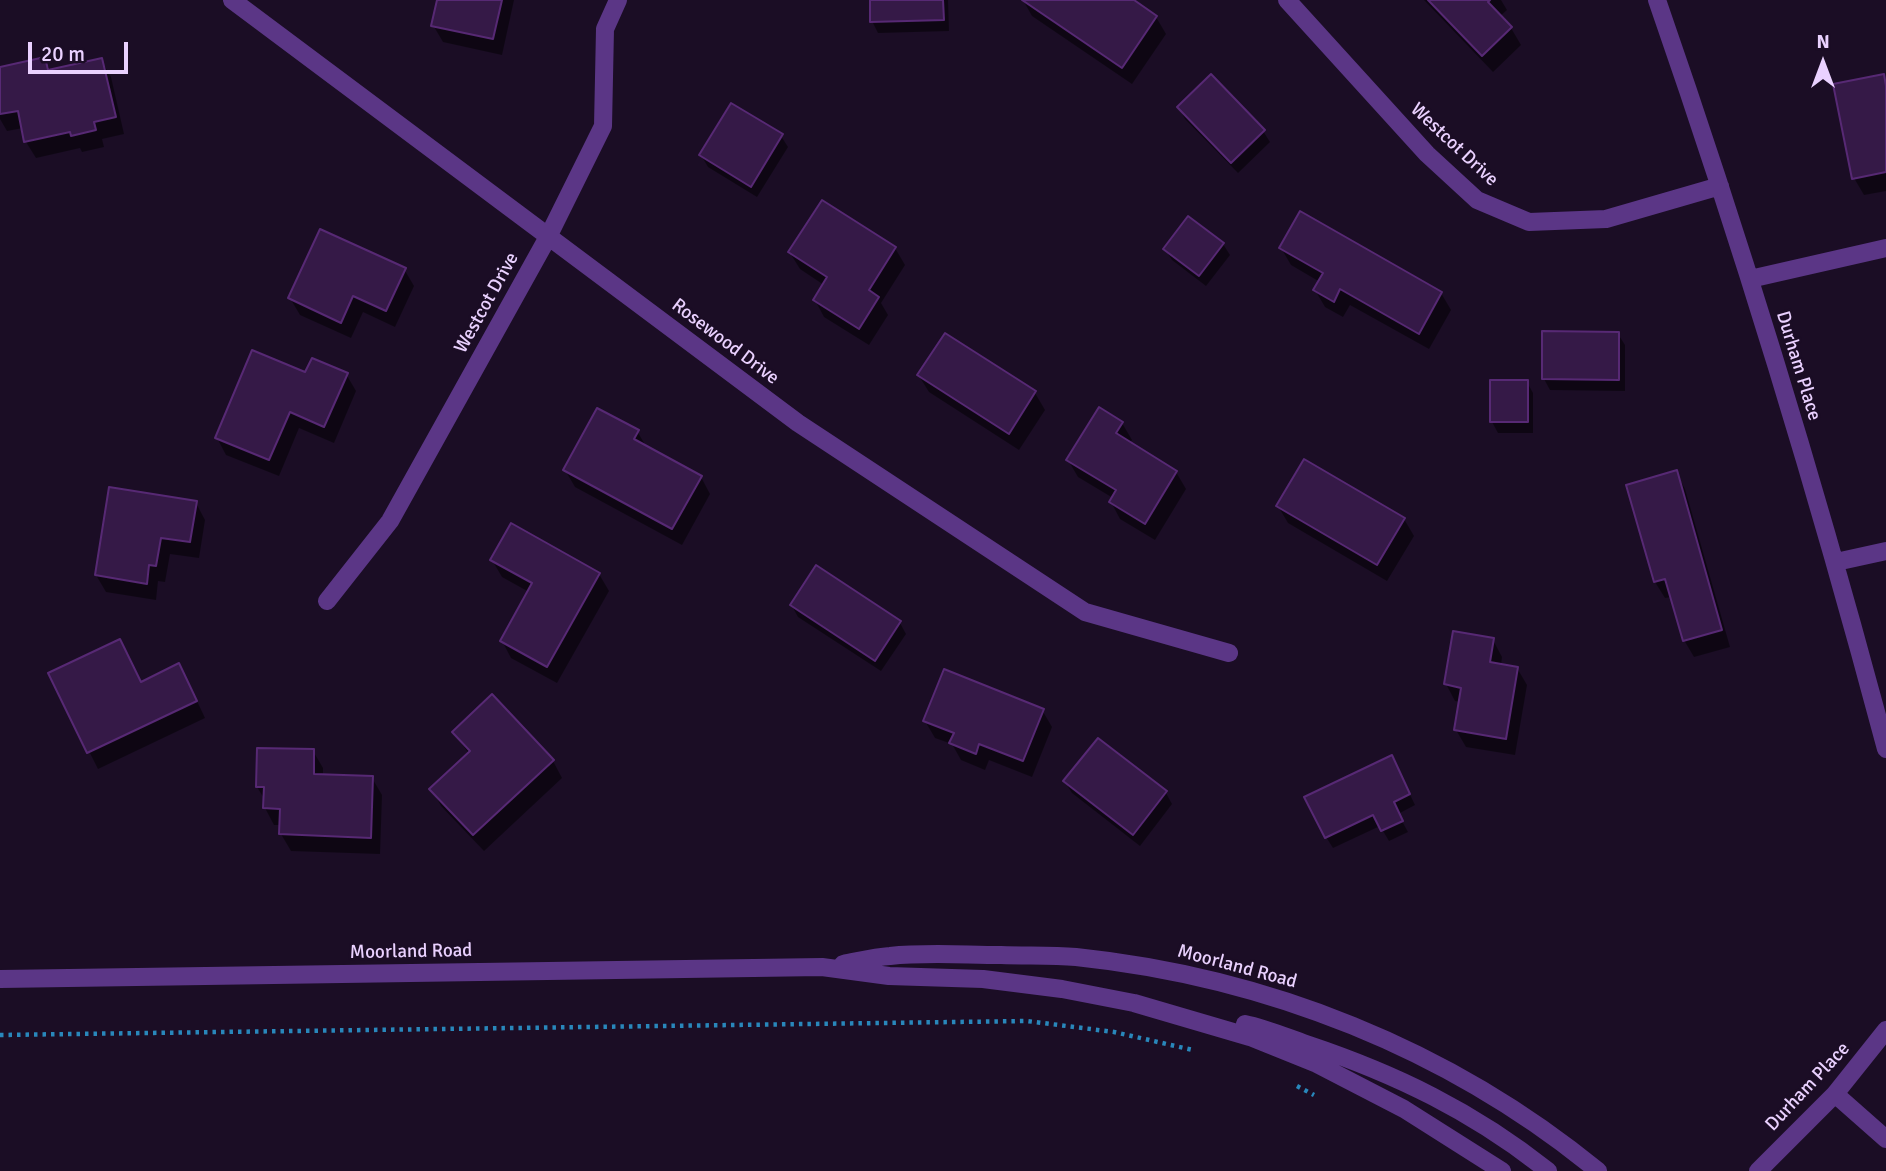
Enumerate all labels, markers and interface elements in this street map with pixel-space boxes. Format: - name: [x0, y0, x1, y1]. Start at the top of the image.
- scale bar: [32, 28, 131, 72]
- north arrow: [1788, 28, 1858, 98]
- text: N: [1816, 30, 1830, 54]
- text: 20 m: [41, 41, 85, 67]
- street label: Westcot Drive: [1405, 99, 1503, 191]
- street label: Westcot Drive: [450, 249, 524, 357]
- street label: Rosewood Drive: [667, 294, 783, 390]
- street label: Durham Place: [1771, 308, 1825, 424]
- street label: Moorland Road: [350, 940, 472, 964]
- street label: Moorland Road: [1175, 940, 1299, 994]
- street label: Durham Place: [1761, 1038, 1855, 1136]

